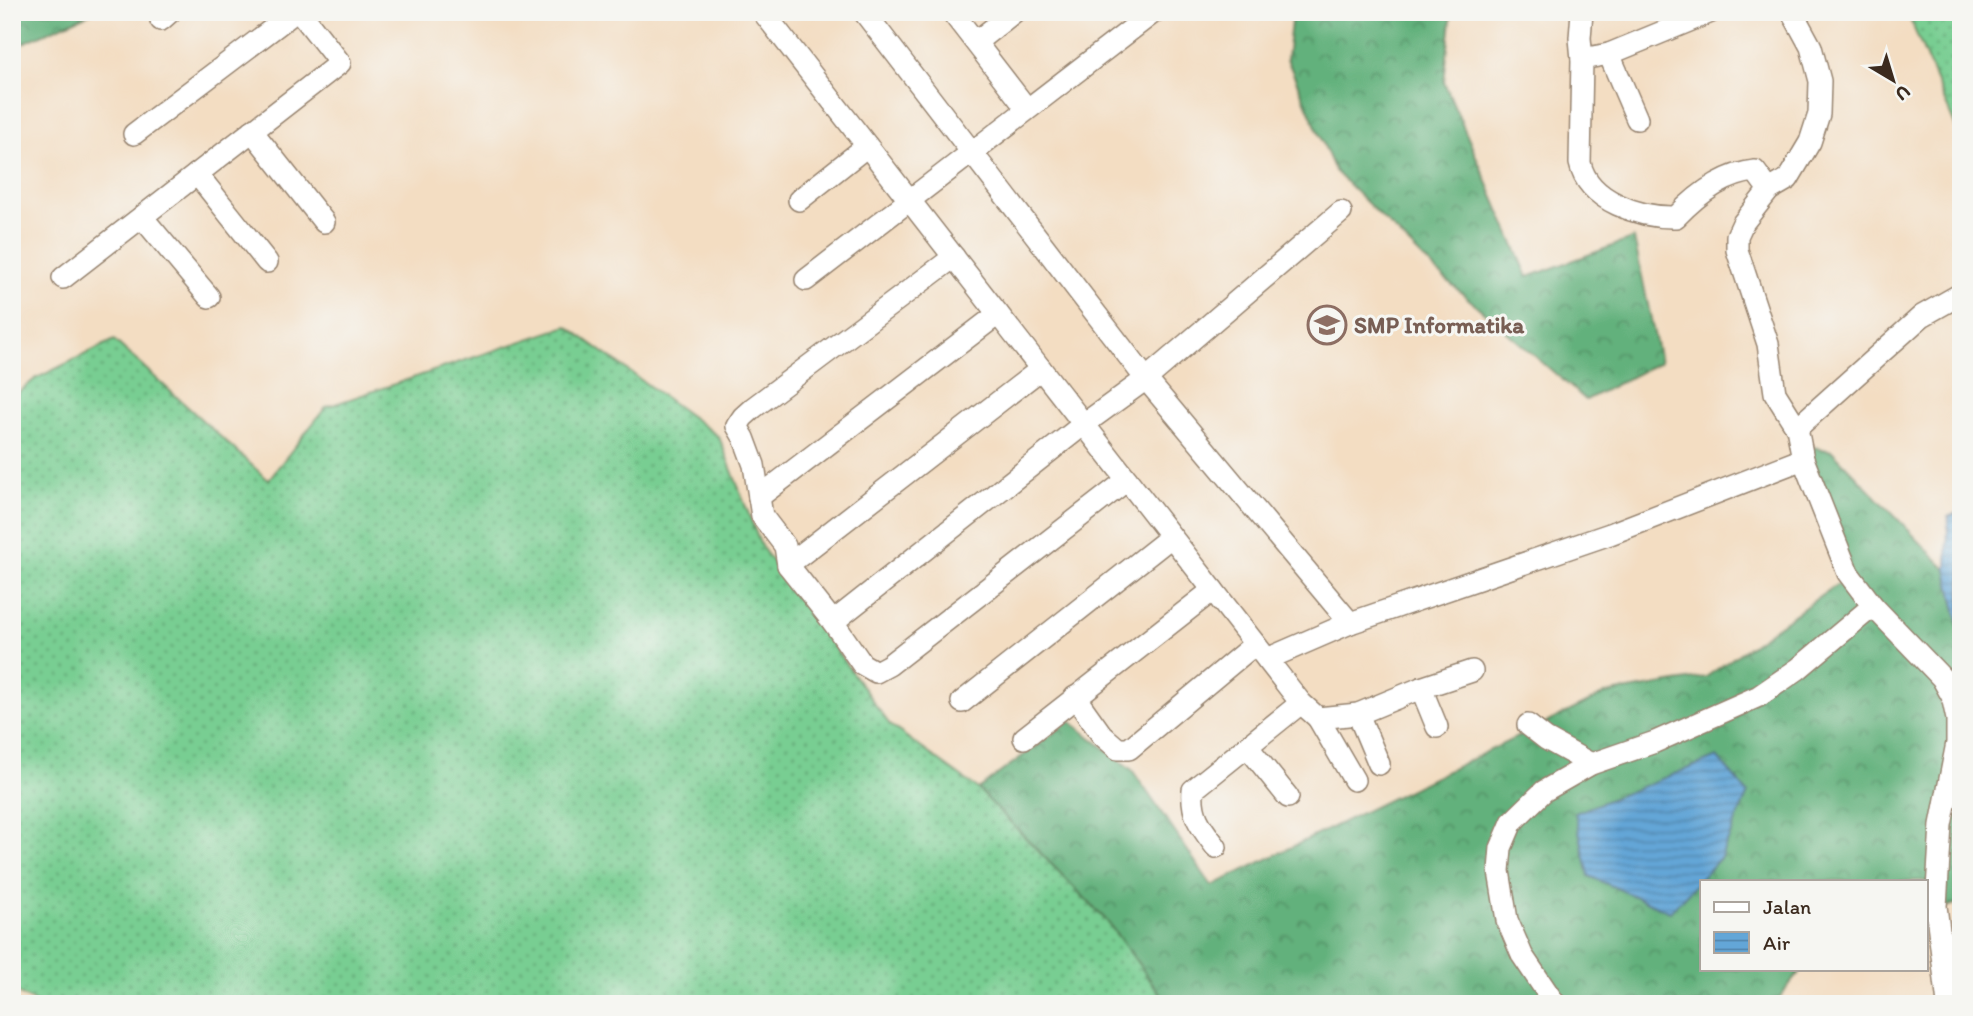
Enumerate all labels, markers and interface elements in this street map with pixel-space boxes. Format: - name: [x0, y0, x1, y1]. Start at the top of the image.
- north arrow: [1857, 46, 1927, 116]
- text: U: [1891, 80, 1915, 106]
- school or university icon: SMP Informatika: [1306, 304, 1348, 346]
- place label: SMP Informatika: [1354, 311, 1525, 339]
- legend: [1700, 880, 1927, 970]
- text: Jalan: [1763, 894, 1811, 919]
- text: Air: [1763, 930, 1791, 955]

